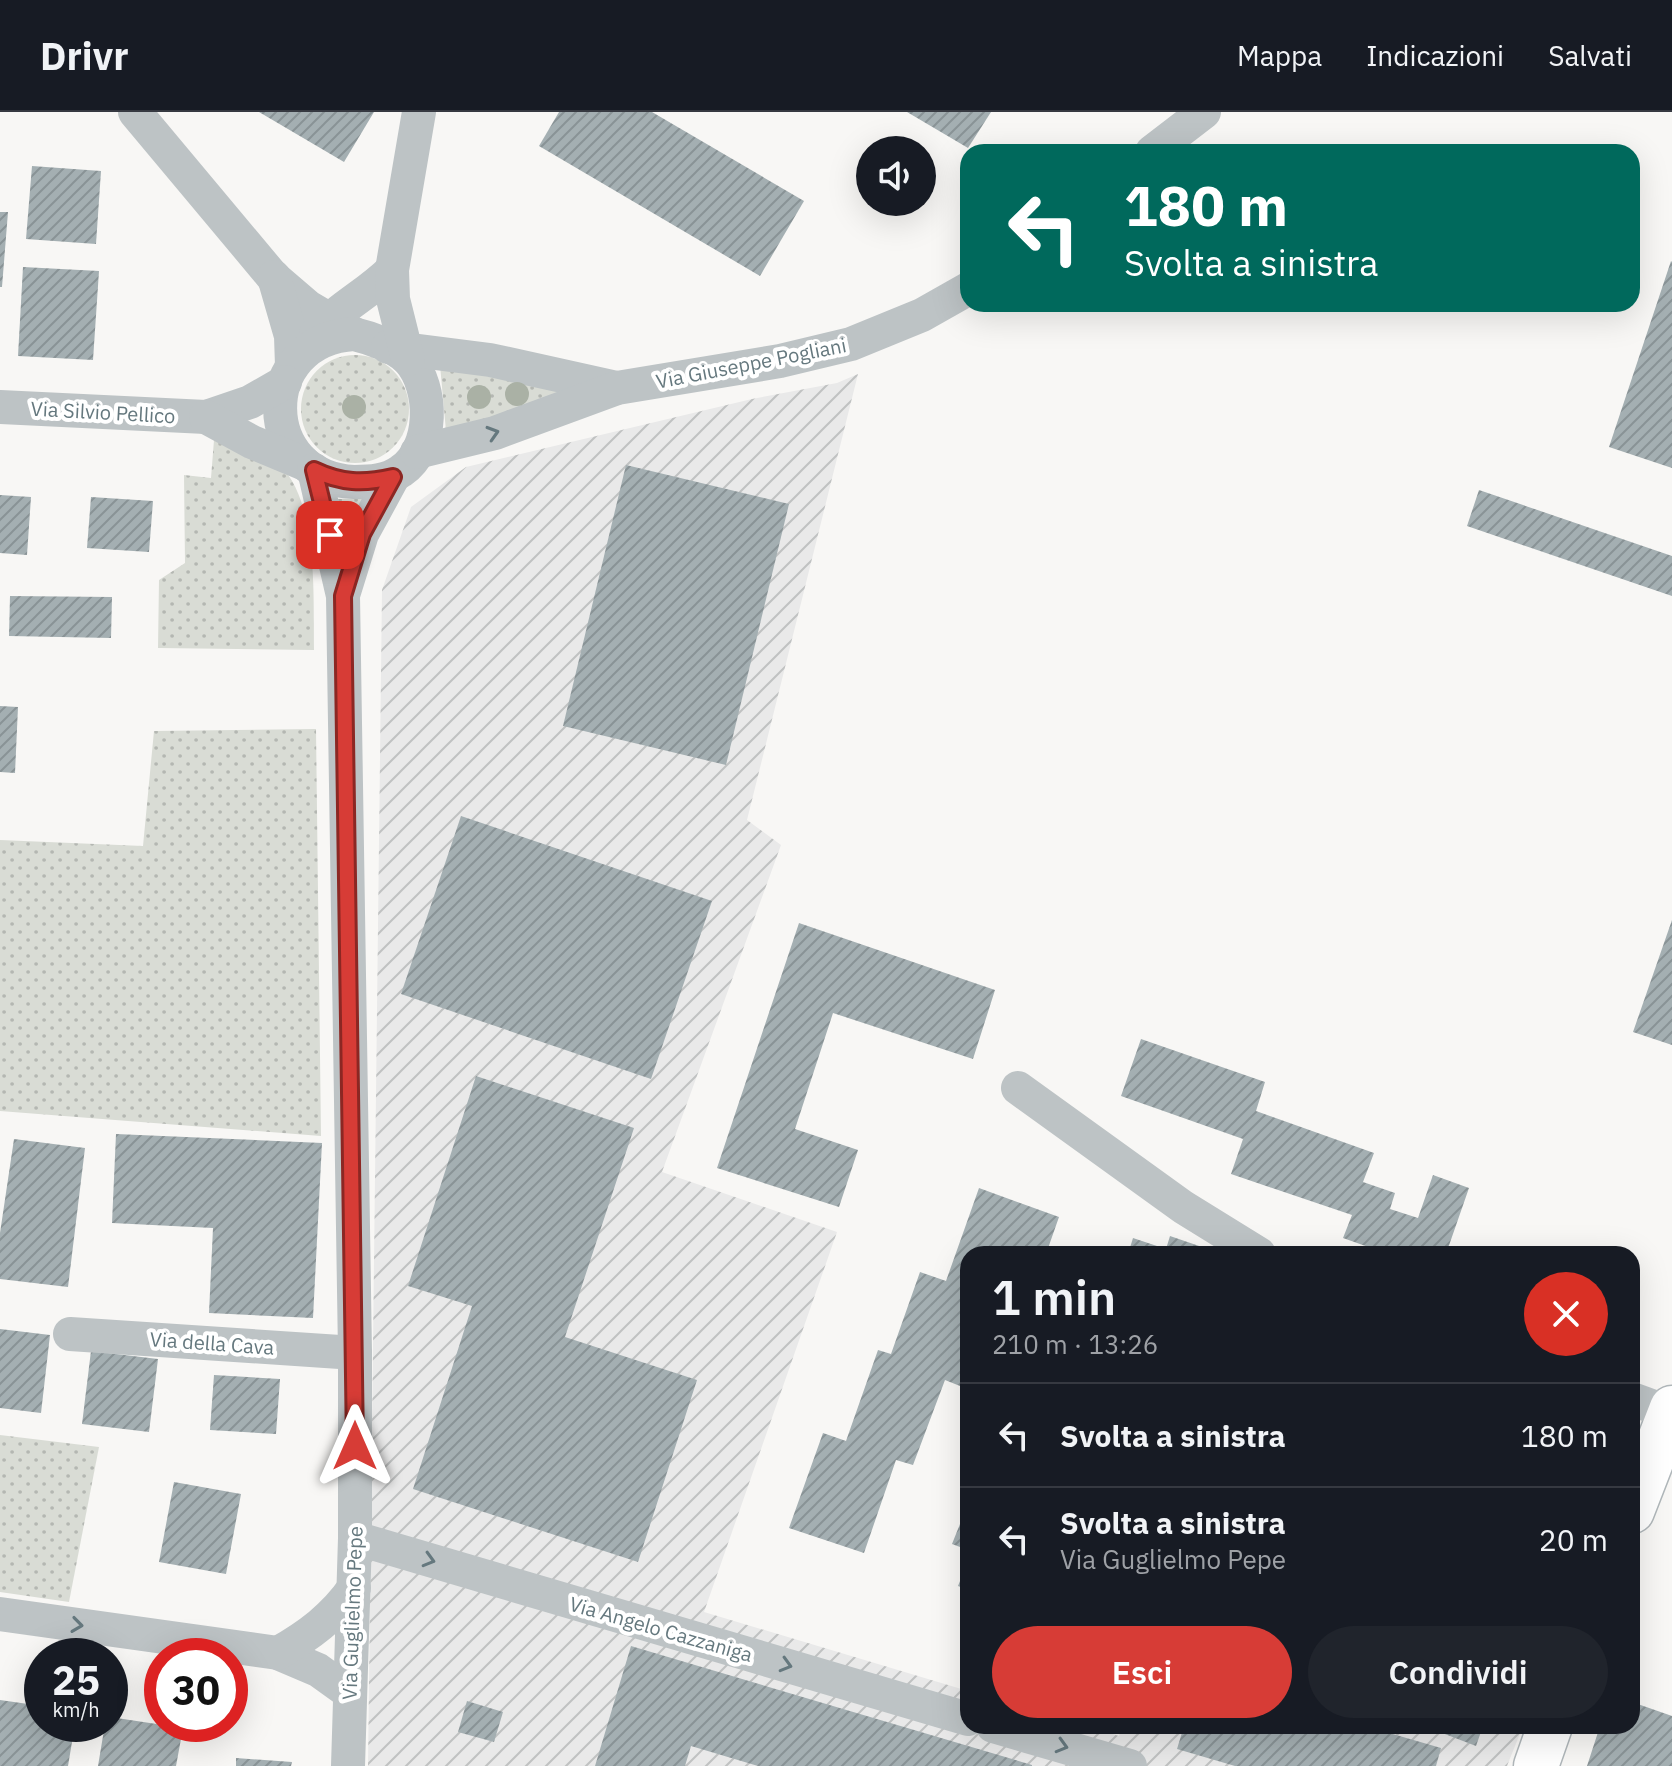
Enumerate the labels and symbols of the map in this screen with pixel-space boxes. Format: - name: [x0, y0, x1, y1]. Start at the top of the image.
- street label: Via Giuseppe Pogliani: [653, 331, 849, 395]
- street label: Via Silvio Pellico: [30, 395, 176, 429]
- one-way arrow: [486, 426, 499, 442]
- pin: [296, 501, 364, 569]
- street label: Via della Cava: [149, 1325, 275, 1361]
- position arrow: [313, 1404, 397, 1488]
- street label: Via Guglielmo Pepe: [335, 1526, 369, 1700]
- one-way arrow: [422, 1551, 436, 1568]
- street label: Via Angelo Cazzaniga: [566, 1590, 756, 1668]
- one-way arrow: [70, 1616, 84, 1633]
- speed limit sign: 30: [144, 1638, 248, 1742]
- one-way arrow: [779, 1656, 793, 1673]
- one-way arrow: [1054, 1737, 1068, 1753]

